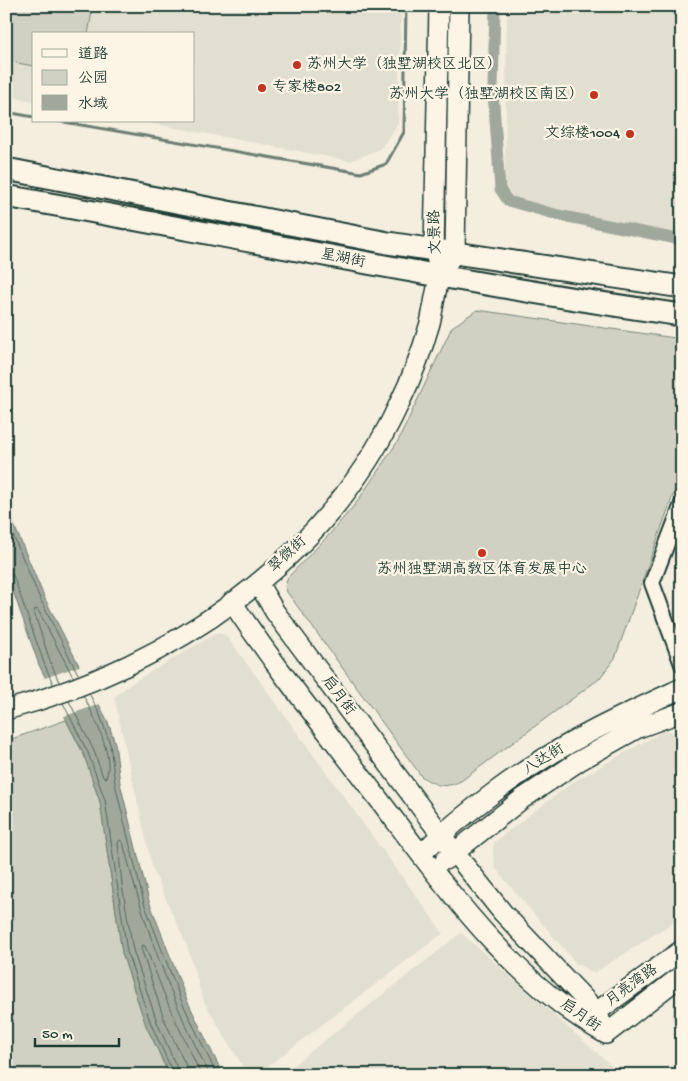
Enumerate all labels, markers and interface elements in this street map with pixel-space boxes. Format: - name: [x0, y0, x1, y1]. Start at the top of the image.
- legend: [32, 32, 195, 122]
- text: 道路: [78, 46, 108, 64]
- place label: 苏州大学（独墅湖校区北区）: [307, 55, 502, 74]
- marker: 苏州大学（独墅湖校区北区）: [291, 59, 303, 71]
- text: 公园: [78, 70, 108, 88]
- place label: 专家楼802: [272, 79, 341, 97]
- marker: 专家楼802: [256, 82, 268, 94]
- place label: 苏州大学（独墅湖校区南区）: [389, 85, 584, 104]
- marker: 苏州大学（独墅湖校区南区）: [588, 89, 600, 101]
- text: 水域: [78, 96, 108, 114]
- place label: 文综楼1004: [545, 125, 620, 143]
- marker: 文综楼1004: [624, 128, 636, 140]
- street label: 文景路: [426, 209, 446, 255]
- street label: 星湖街: [319, 246, 367, 272]
- street label: 翠微街: [265, 533, 311, 577]
- marker: 苏州独墅湖高教区体育发展中心: [476, 547, 488, 559]
- place label: 苏州独墅湖高教区体育发展中心: [377, 561, 587, 579]
- street label: 启月街: [317, 673, 359, 719]
- street label: 八达街: [520, 740, 568, 780]
- street label: 月亮湾路: [602, 961, 662, 1011]
- street label: 启月街: [556, 996, 604, 1036]
- scale bar: [35, 1016, 119, 1048]
- text: 50 m: [42, 1026, 73, 1044]

